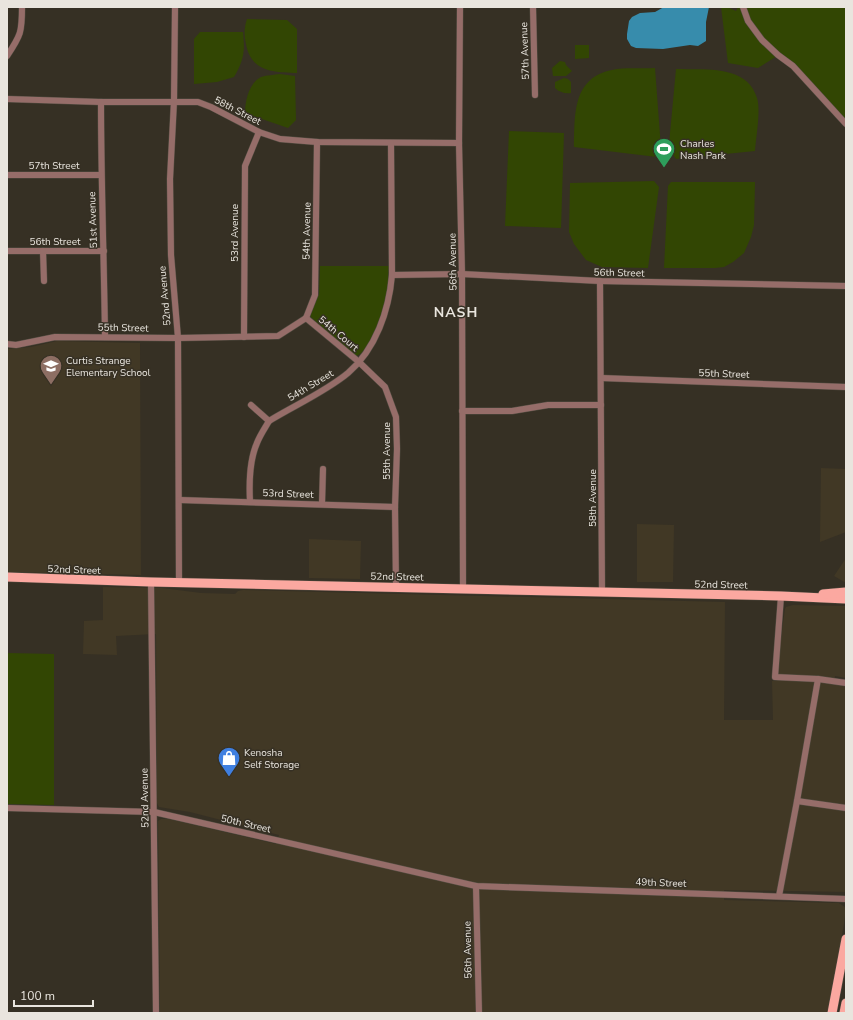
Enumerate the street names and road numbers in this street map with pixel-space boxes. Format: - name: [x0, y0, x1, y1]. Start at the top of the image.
- street label: 57th Avenue: [517, 22, 533, 80]
- street label: 58th Street: [212, 93, 264, 129]
- street label: 57th Street: [28, 159, 80, 173]
- street label: 51st Avenue: [85, 191, 101, 249]
- street label: 54th Avenue: [299, 202, 315, 260]
- street label: 53rd Avenue: [228, 204, 242, 262]
- street label: 56th Avenue: [445, 233, 461, 291]
- street label: 56th Street: [29, 235, 81, 249]
- street label: 52nd Avenue: [155, 265, 175, 326]
- street label: 56th Street: [593, 266, 645, 280]
- street label: 54th Court: [315, 313, 362, 355]
- street label: 55th Street: [97, 321, 149, 335]
- street label: 54th Street: [285, 366, 336, 405]
- street label: 55th Street: [698, 366, 750, 382]
- street label: 55th Avenue: [380, 422, 394, 480]
- street label: 58th Avenue: [586, 469, 600, 527]
- street label: 53rd Street: [262, 486, 314, 502]
- street label: 52nd Street: [47, 562, 101, 578]
- street label: 52nd Street: [370, 570, 424, 584]
- street label: 52nd Street: [694, 578, 748, 592]
- street label: 52nd Avenue: [137, 768, 153, 828]
- street label: 50th Street: [219, 811, 273, 837]
- street label: 49th Street: [635, 875, 687, 891]
- street label: 56th Avenue: [460, 921, 476, 979]

